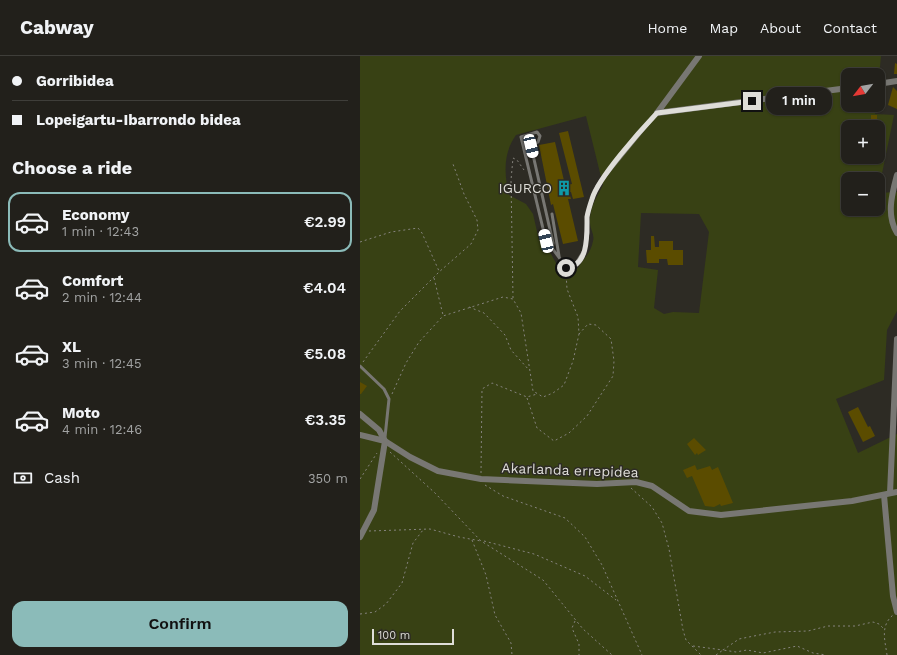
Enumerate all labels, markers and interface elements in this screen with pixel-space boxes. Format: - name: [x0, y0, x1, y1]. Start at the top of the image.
- text: Cabway: [20, 16, 94, 39]
- text: Home: [647, 20, 687, 36]
- text: Map: [709, 20, 738, 36]
- text: About: [760, 20, 801, 36]
- text: Contact: [823, 20, 877, 36]
- north arrow: [841, 68, 885, 112]
- map controls: [841, 68, 885, 216]
- text: Gorribidea: [36, 72, 114, 90]
- callout: 1 min: [766, 87, 832, 115]
- route end: [743, 92, 761, 110]
- text: 1 min: [782, 93, 816, 108]
- text: Lopeigartu-Ibarrondo bidea: [36, 111, 241, 129]
- button: +: [841, 120, 885, 164]
- car: [522, 133, 540, 159]
- text: Choose a ride: [12, 157, 132, 178]
- button: −: [841, 172, 885, 216]
- building icon: IGURCO: [555, 179, 573, 197]
- place label: IGURCO: [499, 180, 552, 196]
- icon: car: [14, 204, 50, 240]
- text: Economy: [62, 206, 129, 224]
- text: €2.99: [304, 213, 346, 231]
- text: 1 min · 12:43: [62, 224, 139, 239]
- car: [537, 228, 555, 254]
- route start: [557, 259, 575, 277]
- icon: car: [14, 270, 50, 306]
- text: Comfort: [62, 272, 123, 290]
- text: €4.04: [303, 279, 346, 297]
- text: 2 min · 12:44: [62, 290, 142, 305]
- icon: car: [14, 336, 50, 372]
- text: XL: [62, 338, 81, 356]
- text: €5.08: [304, 345, 346, 363]
- text: 3 min · 12:45: [62, 356, 141, 371]
- icon: car: [14, 402, 50, 438]
- text: Moto: [62, 404, 100, 422]
- text: €3.35: [305, 411, 346, 429]
- text: 4 min · 12:46: [62, 422, 142, 437]
- street label: Akarlanda errepidea: [501, 460, 639, 480]
- icon: cash: [12, 467, 34, 489]
- text: Cash: [44, 469, 80, 487]
- text: 350 m: [308, 471, 348, 486]
- button: Confirm: [12, 601, 348, 647]
- scale bar: [372, 627, 454, 646]
- text: 100 m: [378, 629, 410, 642]

